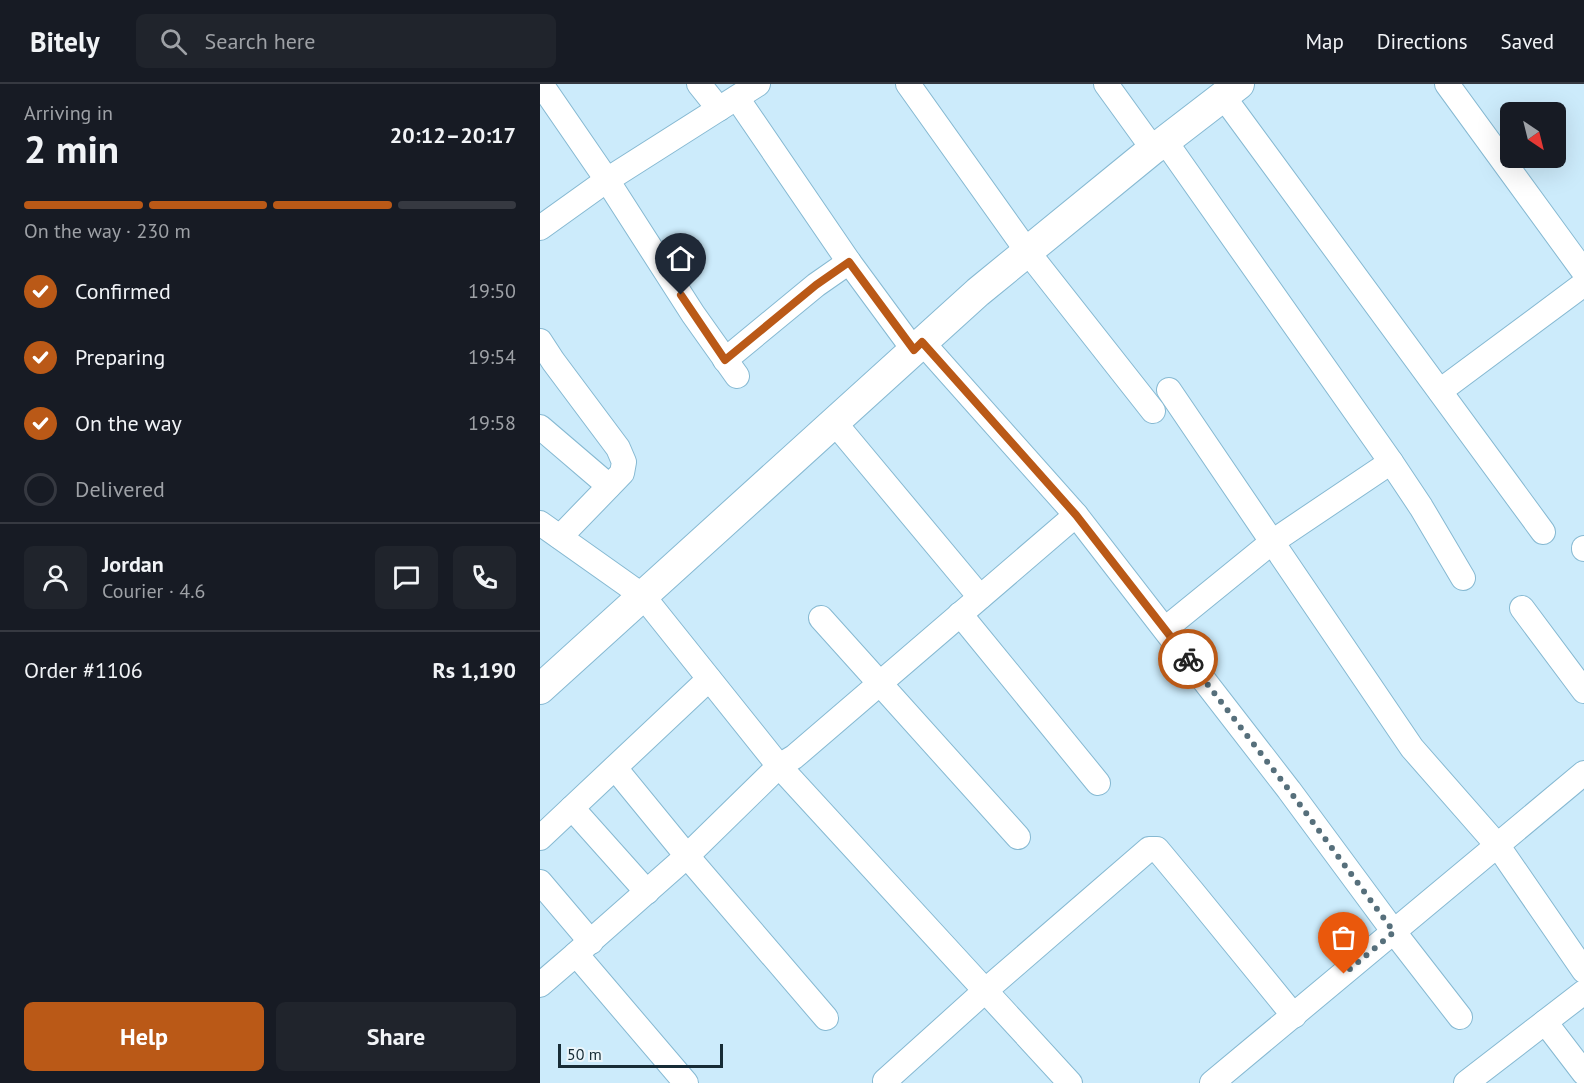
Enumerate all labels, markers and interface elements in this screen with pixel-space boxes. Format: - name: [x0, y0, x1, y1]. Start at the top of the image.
- search box: [136, 14, 556, 68]
- text: Bitely: [30, 23, 100, 60]
- icon: search: [157, 25, 190, 58]
- text: Search here: [205, 27, 316, 55]
- text: Map: [1305, 28, 1344, 55]
- text: Directions: [1377, 28, 1468, 55]
- text: Saved: [1501, 28, 1554, 55]
- text: Arriving in: [24, 100, 113, 126]
- north arrow: [1500, 102, 1566, 168]
- map controls: [1500, 102, 1566, 168]
- text: 20:12–20:17: [390, 121, 516, 149]
- text: 2 min: [24, 123, 119, 174]
- text: On the way · 230 m: [24, 218, 191, 244]
- pin: [655, 233, 706, 295]
- icon: home: [664, 242, 697, 275]
- icon: check: [24, 275, 57, 308]
- text: Confirmed: [75, 277, 171, 305]
- text: 19:50: [468, 278, 516, 304]
- icon: check: [24, 341, 57, 374]
- text: Preparing: [75, 343, 165, 371]
- text: 19:54: [468, 344, 516, 370]
- icon: check: [24, 407, 57, 440]
- text: On the way: [75, 409, 182, 437]
- text: 19:58: [468, 410, 516, 436]
- text: Delivered: [75, 475, 165, 503]
- button: person: [24, 546, 87, 609]
- button: chat: [375, 546, 438, 609]
- button: phone: [453, 546, 516, 609]
- text: Jordan: [102, 550, 164, 578]
- text: Courier · 4.6: [102, 578, 205, 604]
- courier: [1158, 629, 1218, 689]
- icon: bike: [1172, 643, 1205, 676]
- text: Order #1106: [24, 656, 143, 684]
- text: Rs 1,190: [432, 656, 516, 684]
- pin: [1318, 912, 1369, 974]
- icon: bag: [1327, 921, 1360, 954]
- button: Help: [24, 1002, 264, 1071]
- button: Share: [276, 1002, 516, 1071]
- scale bar: [558, 1041, 723, 1068]
- text: 50 m: [567, 1044, 602, 1064]

